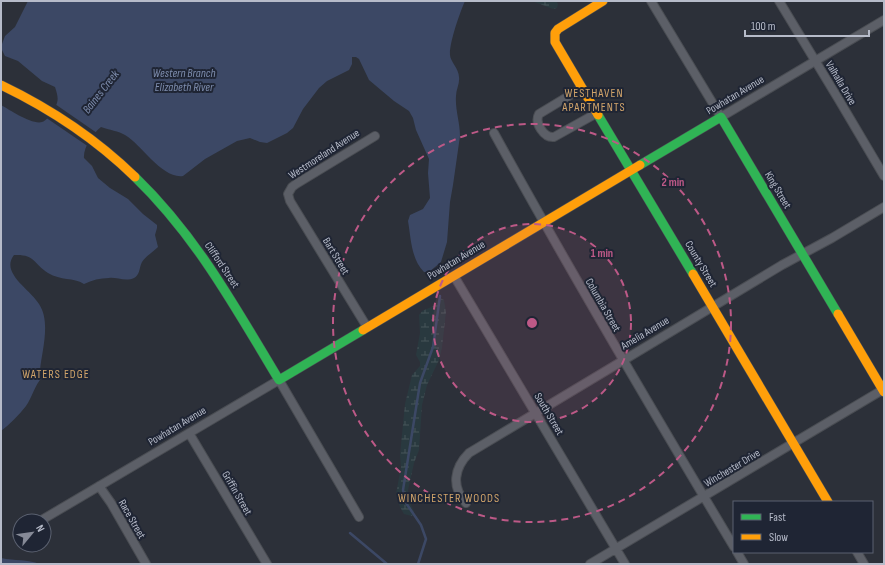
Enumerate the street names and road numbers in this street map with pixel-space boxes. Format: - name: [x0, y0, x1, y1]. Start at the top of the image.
- street label: Valhalla Drive: [823, 59, 859, 107]
- street label: Powhatan Avenue: [704, 73, 766, 117]
- street label: Westmoreland Avenue: [286, 126, 362, 182]
- street label: King Street: [762, 169, 794, 212]
- street label: Bart Street: [320, 235, 352, 277]
- street label: Powhatan Avenue: [425, 238, 487, 282]
- street label: County Street: [682, 238, 720, 290]
- street label: Clifford Street: [202, 239, 243, 291]
- street label: Columbia Street: [583, 276, 624, 334]
- street label: Amelia Avenue: [618, 314, 671, 353]
- street label: South Street: [531, 391, 567, 438]
- street label: Powhatan Avenue: [146, 404, 208, 448]
- street label: Winchester Drive: [702, 446, 762, 490]
- street label: Griffin Street: [219, 469, 255, 518]
- street label: Race Street: [116, 497, 149, 541]

